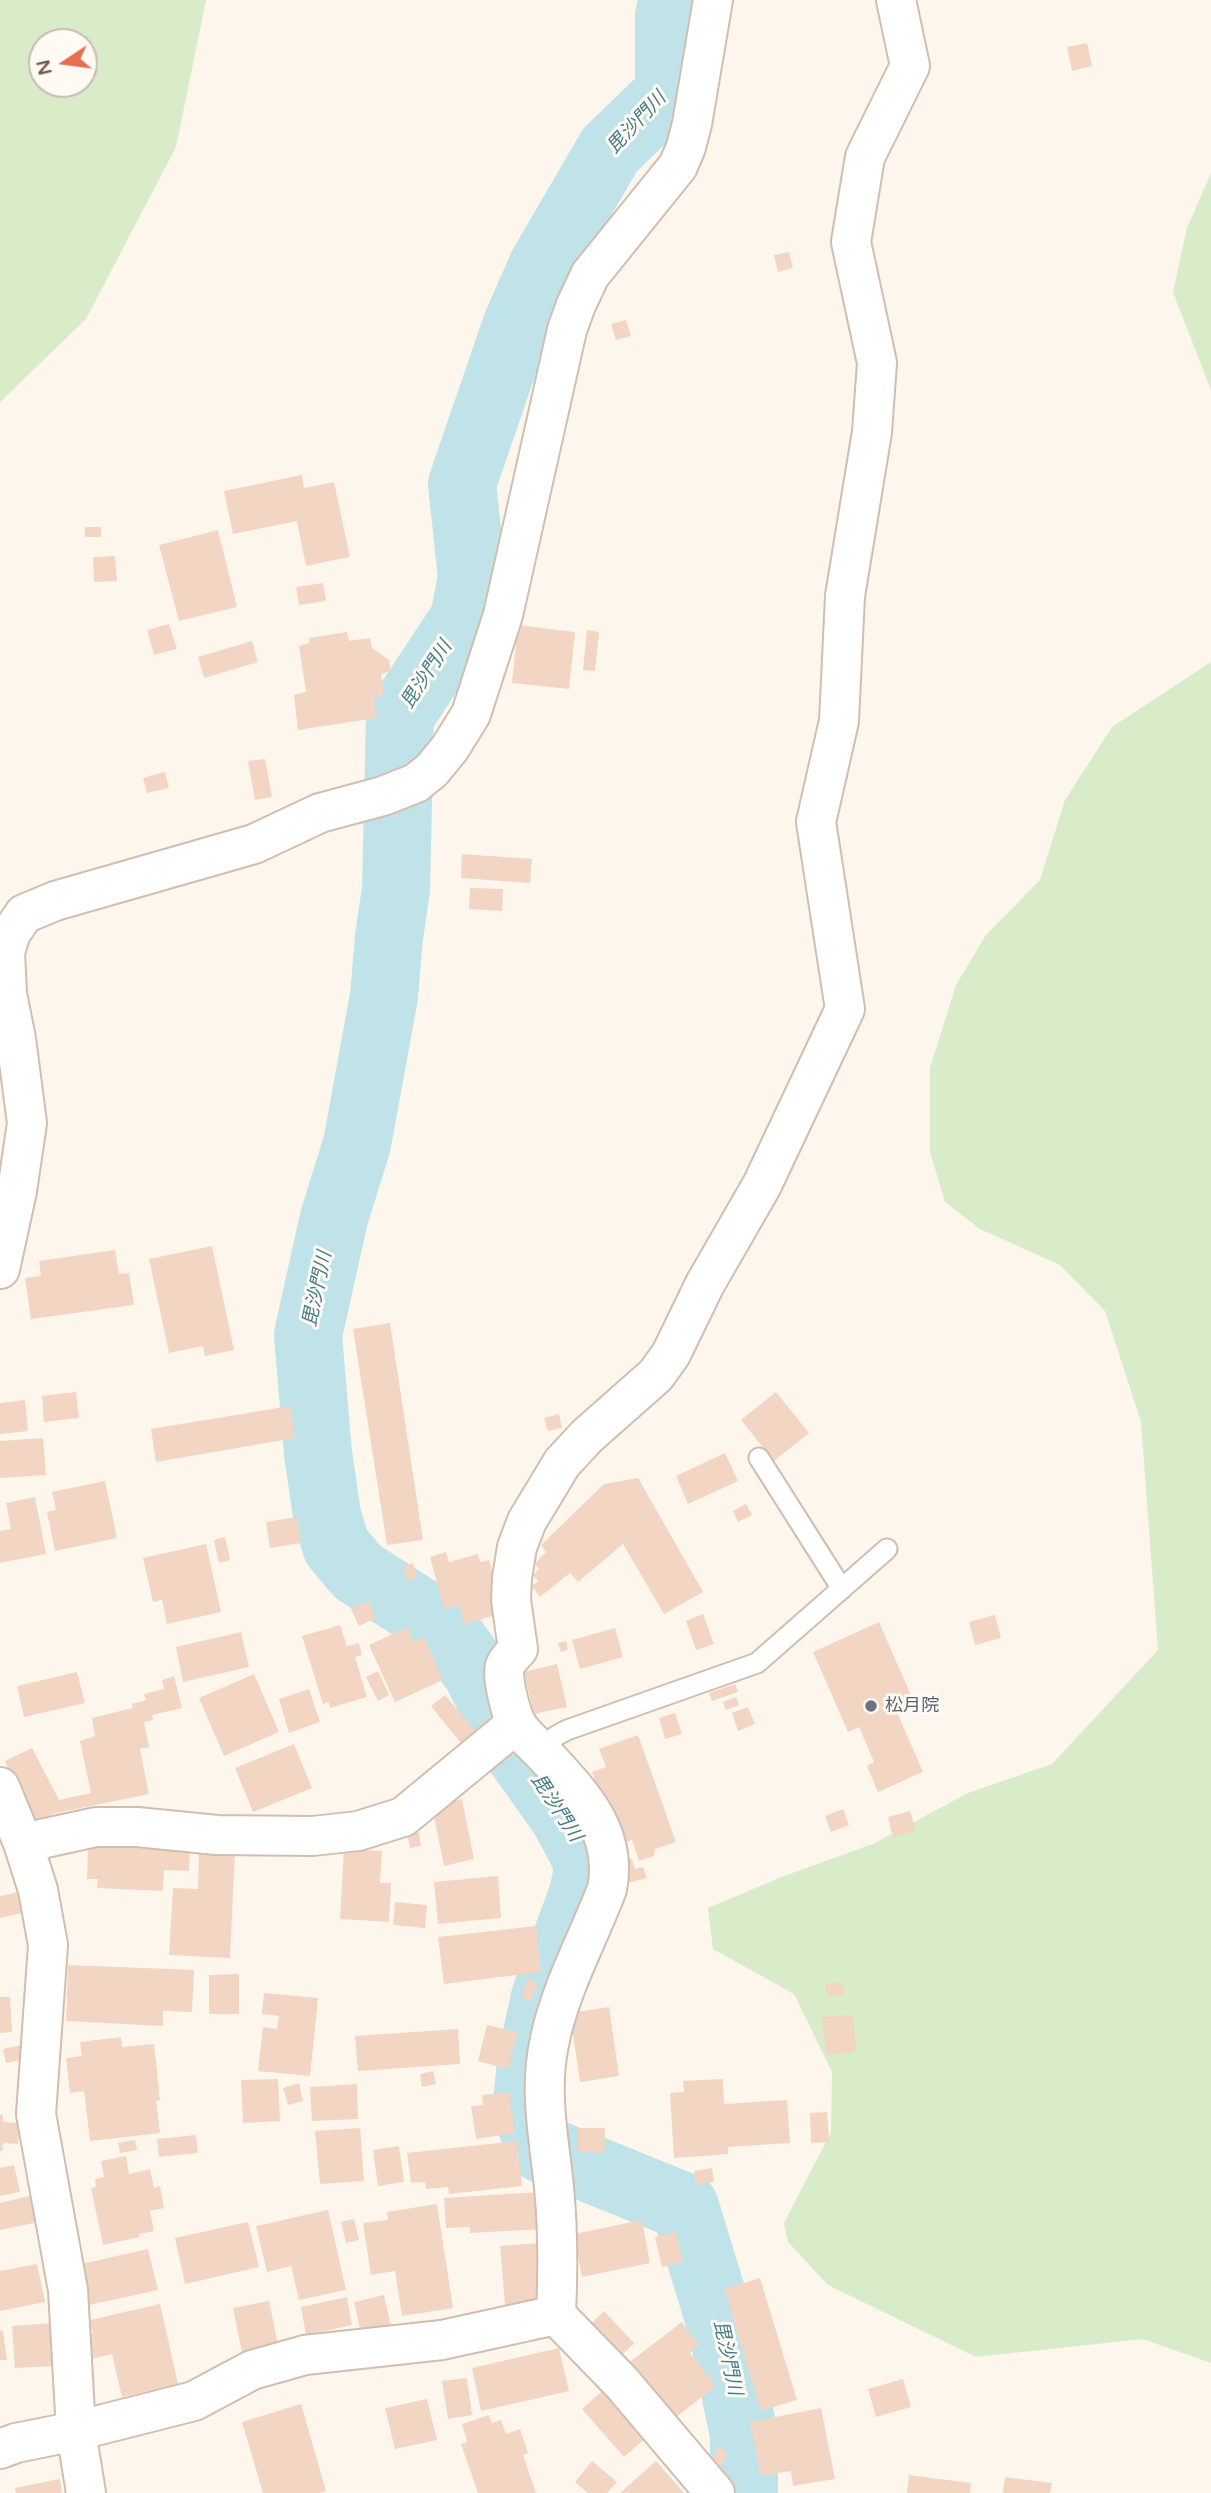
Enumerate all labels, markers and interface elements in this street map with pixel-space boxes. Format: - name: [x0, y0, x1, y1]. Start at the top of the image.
- north arrow: [28, 28, 98, 98]
- text: N: [32, 57, 57, 77]
- water label: 毘沙門川: [603, 87, 671, 159]
- water label: 毘沙門川: [397, 637, 457, 713]
- water label: 毘沙門川: [299, 1249, 337, 1329]
- place label: 松月院: [885, 1695, 939, 1717]
- marker: 松月院: [863, 1698, 879, 1714]
- water label: 毘沙門川: [526, 1770, 586, 1846]
- water label: 毘沙門川: [708, 2318, 746, 2398]

